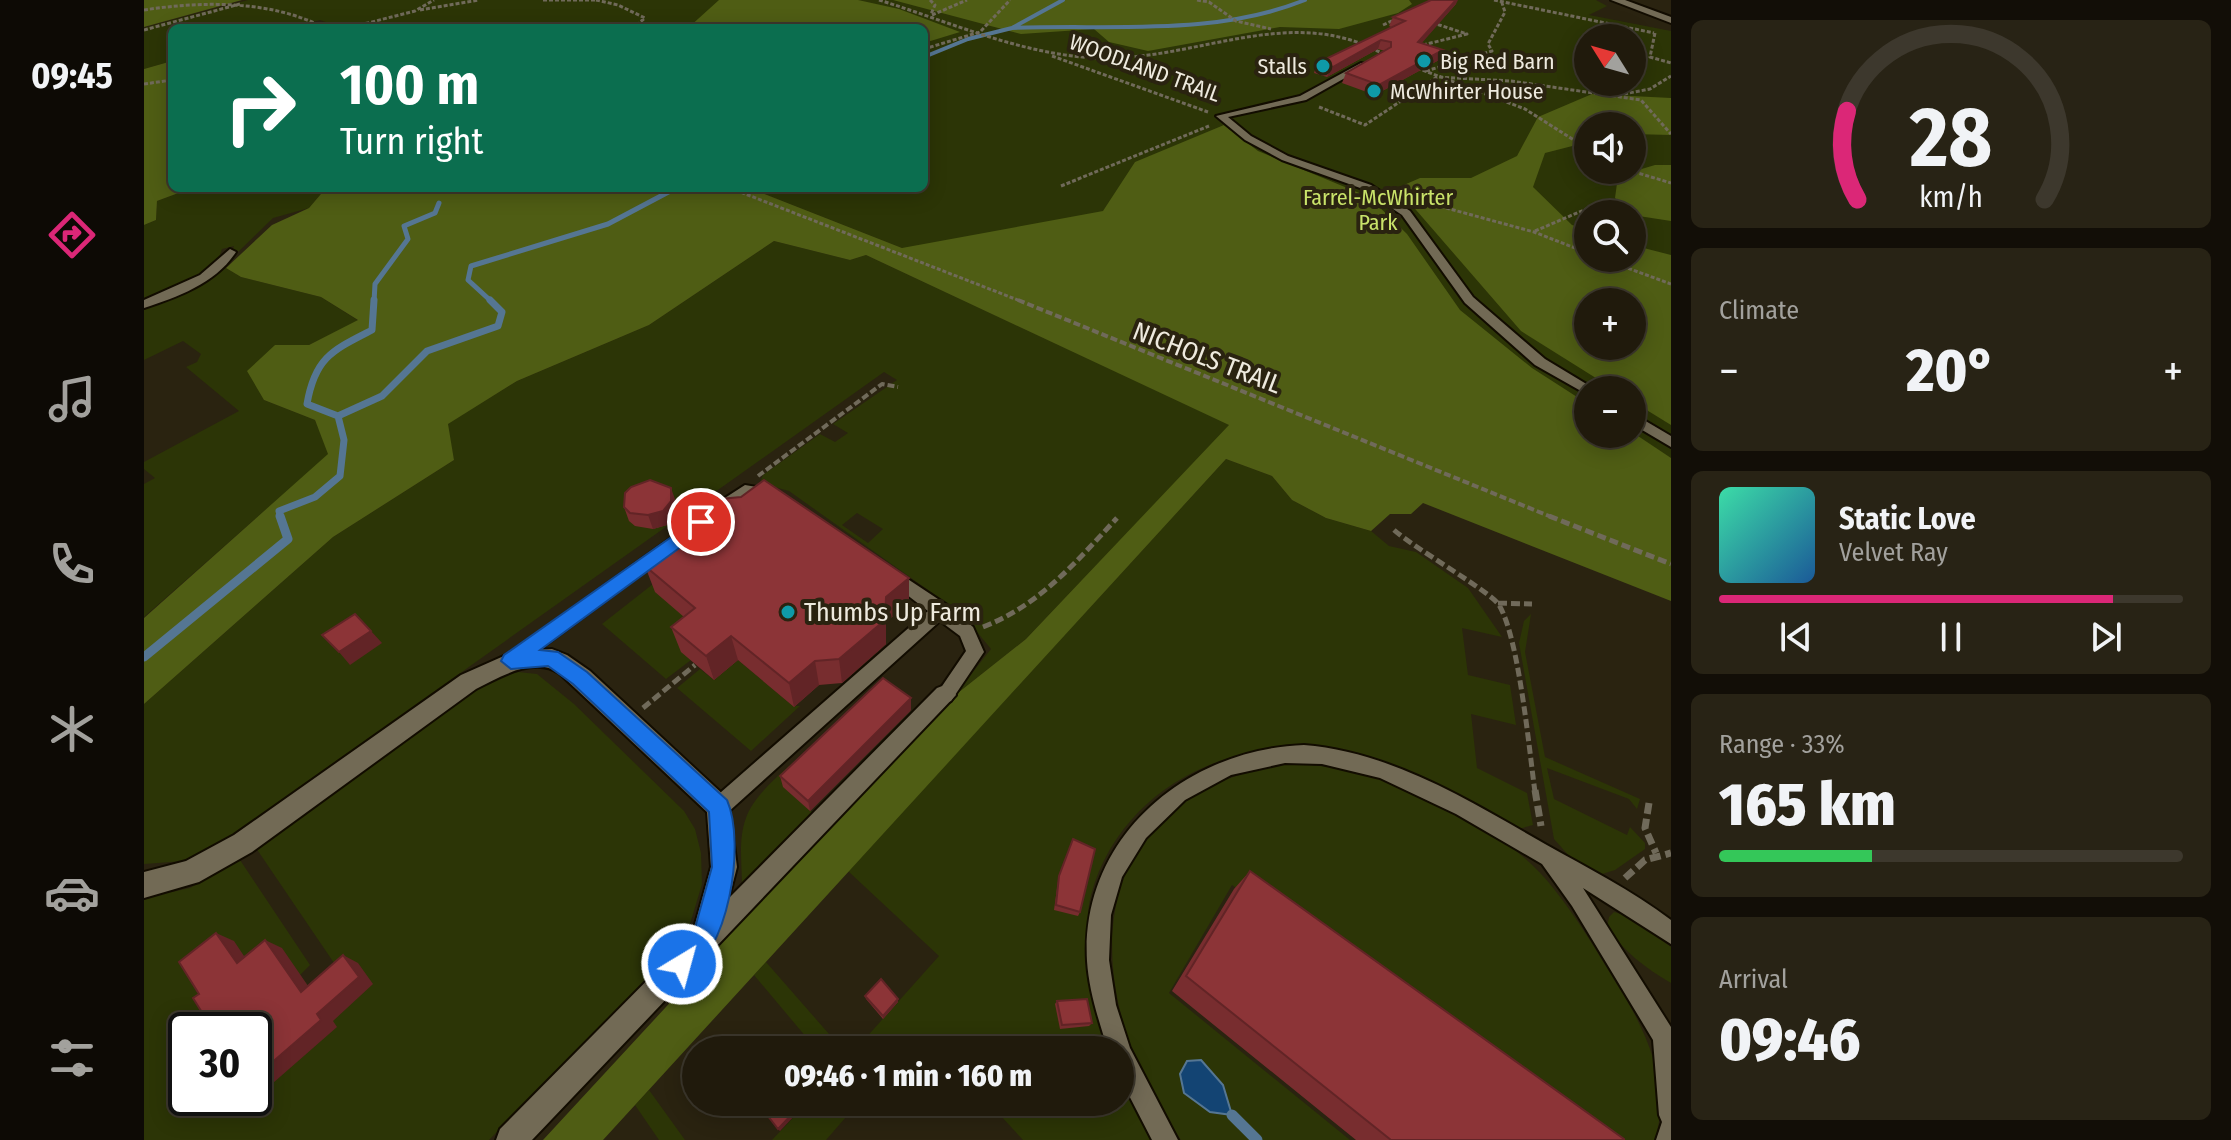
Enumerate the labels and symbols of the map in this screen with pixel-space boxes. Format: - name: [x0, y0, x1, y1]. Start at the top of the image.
- north arrow: [1574, 24, 1646, 96]
- street label: WOODLAND TRAIL: [1066, 28, 1224, 108]
- place label: Big Red Barn: [1440, 48, 1555, 75]
- marker: Big Red Barn: [1415, 52, 1433, 70]
- place label: Stalls: [1257, 53, 1307, 80]
- marker: Stalls: [1314, 57, 1332, 75]
- place label: McWhirter House: [1390, 78, 1544, 105]
- marker: McWhirter House: [1365, 82, 1383, 100]
- park label: Farrel-McWhirter Park: [1303, 184, 1453, 236]
- street label: NICHOLS TRAIL: [1129, 316, 1286, 401]
- pin: [667, 488, 735, 556]
- place label: Thumbs Up Farm: [804, 597, 981, 628]
- marker: Thumbs Up Farm: [779, 603, 797, 621]
- position arrow: [640, 922, 724, 1006]
- speed limit sign: 30: [168, 1012, 272, 1116]

